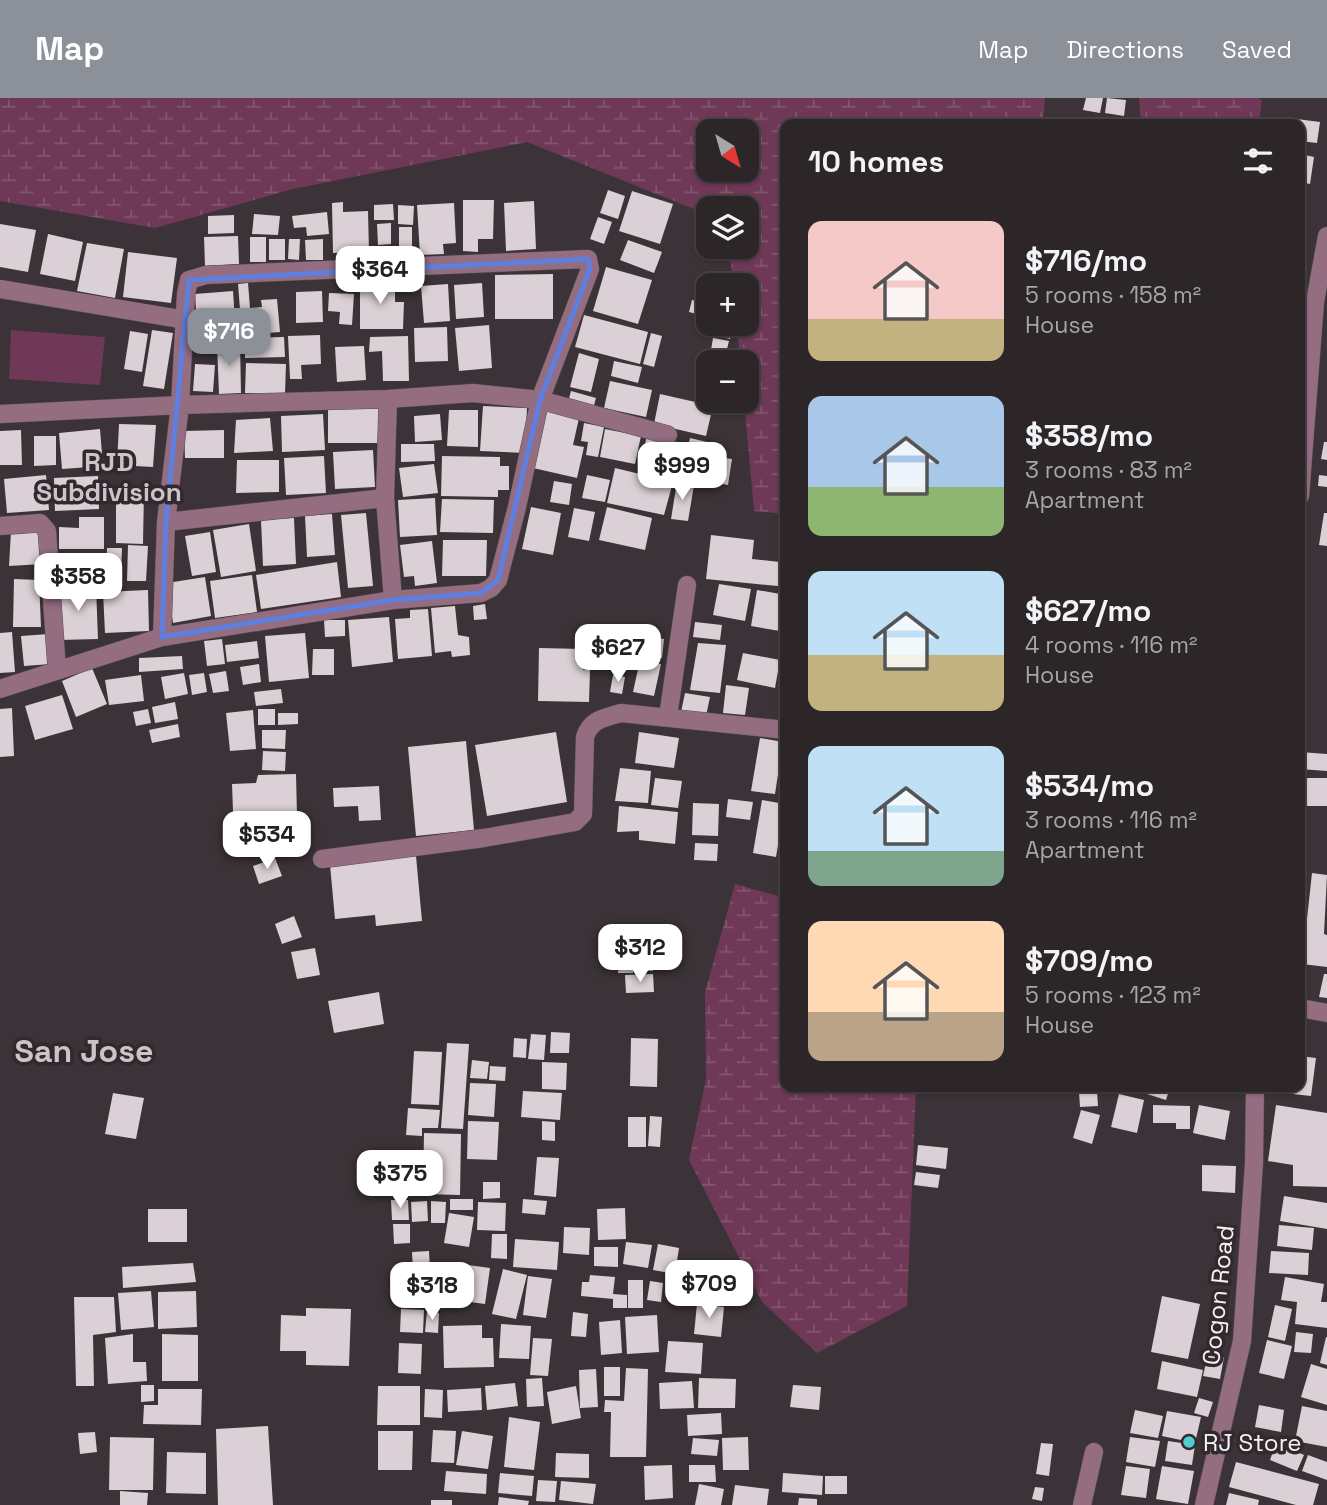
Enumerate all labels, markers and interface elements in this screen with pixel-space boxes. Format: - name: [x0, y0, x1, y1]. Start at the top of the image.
- text: Map: [35, 28, 104, 70]
- text: Map: [978, 34, 1028, 65]
- text: Directions: [1066, 34, 1184, 65]
- text: Saved: [1222, 34, 1292, 65]
- north arrow: [696, 119, 760, 182]
- map controls: [696, 119, 759, 413]
- text: 10 homes: [808, 142, 944, 181]
- icon: filters: [1239, 142, 1277, 180]
- button: layers: [696, 196, 759, 259]
- text: $716/mo: [1025, 241, 1147, 280]
- pin: $364: [339, 246, 421, 306]
- icon: home: [864, 249, 948, 333]
- text: $364: [352, 254, 408, 284]
- button: +: [696, 273, 759, 336]
- text: 5 rooms · 158 m²: [1025, 280, 1201, 310]
- pin: $716: [188, 308, 270, 368]
- text: House: [1025, 310, 1094, 340]
- text: $716: [203, 316, 255, 346]
- button: −: [696, 350, 759, 413]
- text: $358/mo: [1025, 416, 1153, 455]
- icon: home: [864, 424, 948, 508]
- pin: $999: [641, 442, 723, 502]
- district label: RJD Subdivision: [36, 445, 182, 509]
- text: $999: [654, 450, 710, 480]
- text: 3 rooms · 83 m²: [1025, 455, 1192, 485]
- text: Apartment: [1025, 485, 1145, 515]
- pin: $358: [37, 554, 119, 613]
- text: $358: [50, 561, 106, 591]
- text: $627/mo: [1025, 591, 1151, 630]
- icon: home: [864, 599, 948, 683]
- pin: $627: [577, 624, 659, 684]
- text: 4 rooms · 116 m²: [1025, 630, 1197, 660]
- text: $627: [591, 632, 645, 662]
- text: House: [1025, 660, 1094, 690]
- text: $534/mo: [1025, 766, 1154, 805]
- icon: home: [864, 774, 948, 858]
- text: 3 rooms · 116 m²: [1025, 805, 1197, 835]
- pin: $534: [226, 812, 308, 871]
- text: $534: [239, 819, 295, 849]
- text: Apartment: [1025, 835, 1145, 865]
- pin: $312: [599, 924, 681, 984]
- text: $312: [614, 932, 666, 962]
- text: $709/mo: [1025, 941, 1153, 980]
- icon: home: [864, 949, 948, 1033]
- text: 5 rooms · 123 m²: [1025, 980, 1201, 1010]
- text: House: [1025, 1010, 1094, 1040]
- district label: San Jose: [15, 1031, 153, 1071]
- pin: $375: [359, 1150, 441, 1210]
- text: $375: [373, 1158, 427, 1188]
- street label: Cogon Road: [1195, 1224, 1241, 1366]
- pin: $709: [668, 1260, 750, 1320]
- pin: $318: [391, 1262, 473, 1322]
- text: $709: [681, 1268, 737, 1298]
- text: $318: [406, 1270, 458, 1300]
- place label: RJ Store: [1203, 1427, 1302, 1458]
- marker: RJ Store: [1181, 1434, 1197, 1450]

